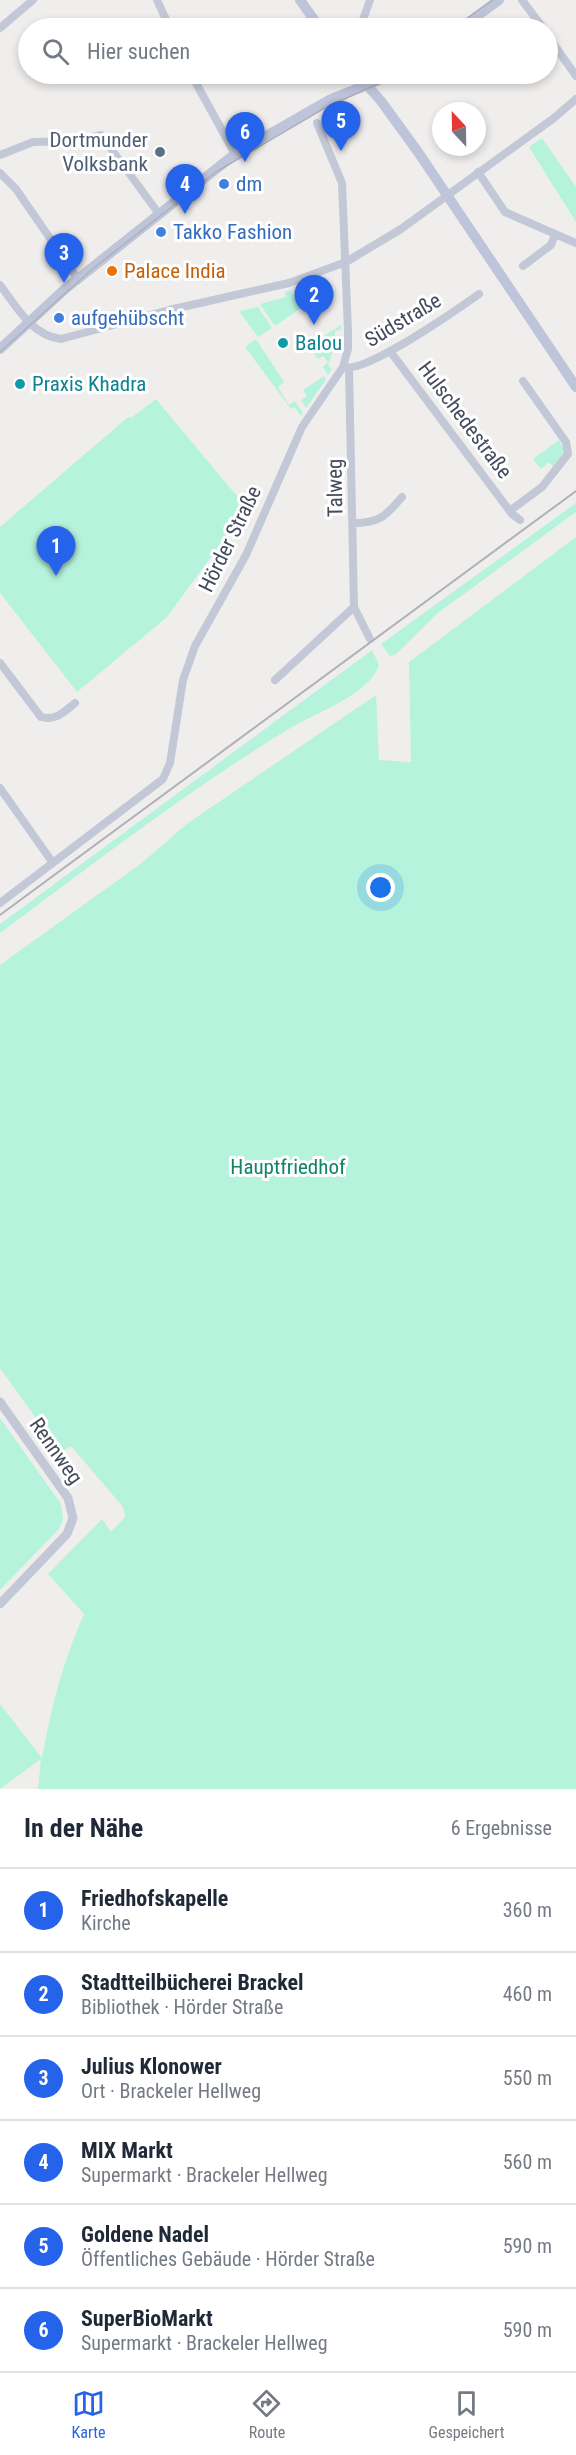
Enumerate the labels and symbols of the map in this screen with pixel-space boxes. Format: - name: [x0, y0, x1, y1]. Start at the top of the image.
- pin: 5: [322, 102, 360, 151]
- north arrow: [432, 102, 486, 156]
- pin: 6: [226, 112, 264, 162]
- place label: Dortmunder Volksbank: [50, 128, 149, 176]
- marker: Dortmunder Volksbank: [153, 145, 167, 159]
- pin: 4: [166, 164, 204, 214]
- place label: dm: [236, 172, 262, 196]
- marker: dm: [217, 177, 231, 191]
- place label: Takko Fashion: [173, 220, 292, 244]
- marker: Takko Fashion: [154, 225, 168, 239]
- pin: 3: [44, 234, 84, 283]
- place label: Palace India: [124, 259, 226, 283]
- marker: Palace India: [105, 264, 119, 278]
- pin: 2: [294, 276, 334, 325]
- street label: Südstraße: [361, 288, 445, 352]
- place label: aufgehübscht: [71, 306, 184, 330]
- marker: aufgehübscht: [52, 311, 66, 325]
- place label: Balou: [295, 331, 342, 355]
- marker: Balou: [276, 336, 290, 350]
- street label: Hulschedestraße: [413, 357, 517, 483]
- place label: Praxis Khadra: [32, 372, 146, 396]
- marker: Praxis Khadra: [13, 377, 27, 391]
- street label: Talweg: [322, 459, 348, 517]
- street label: Hörder Straße: [194, 482, 266, 596]
- pin: 1: [36, 526, 76, 576]
- your location: [366, 873, 395, 902]
- park label: Hauptfriedhof: [230, 1155, 346, 1179]
- street label: Rennweg: [25, 1413, 87, 1489]

